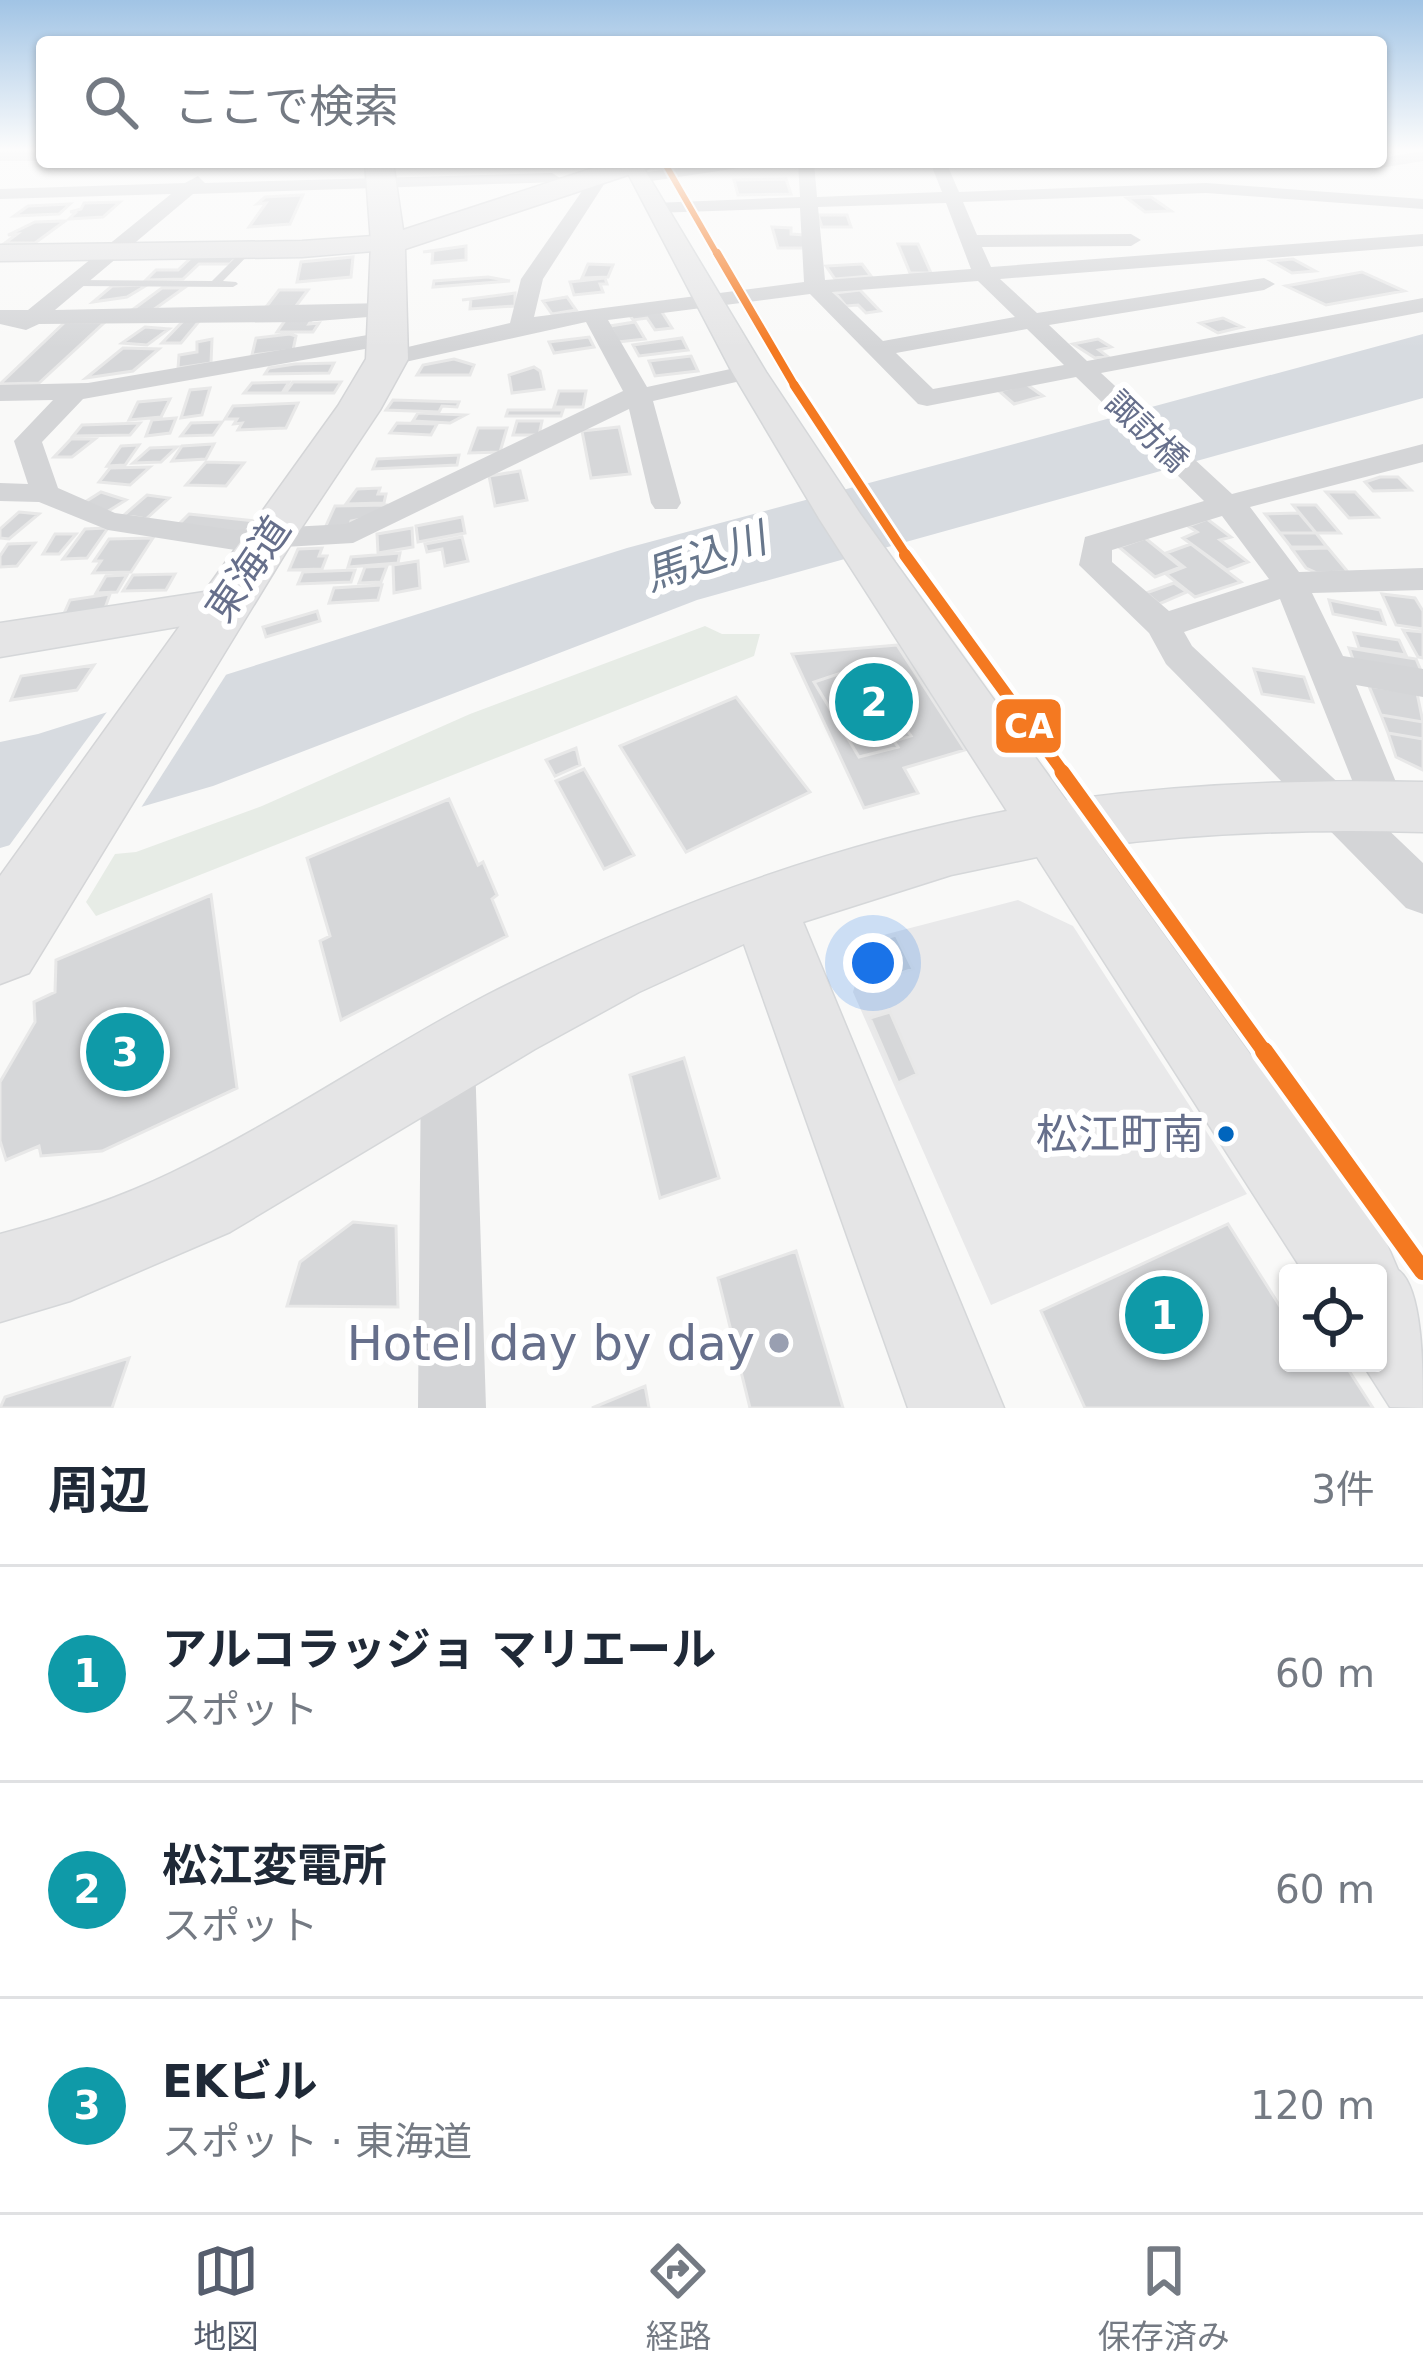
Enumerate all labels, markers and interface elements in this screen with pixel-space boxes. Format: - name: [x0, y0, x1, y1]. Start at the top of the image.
- search box: [36, 36, 1387, 168]
- icon: search: [78, 69, 144, 135]
- text: ここで検索: [174, 80, 399, 133]
- street label: 諏訪橋: [1098, 383, 1196, 479]
- street label: 東海道: [197, 508, 299, 630]
- water label: 馬込川: [637, 512, 776, 601]
- pin: 2: [835, 657, 913, 747]
- line badge: CA: [994, 697, 1063, 755]
- text: CA: [1004, 707, 1054, 746]
- your location: [843, 933, 903, 993]
- pin: 3: [86, 1007, 164, 1097]
- place label: 松江町南: [1036, 1110, 1204, 1159]
- marker: 松江町南: [1215, 1123, 1237, 1145]
- map controls: [1279, 1264, 1387, 1372]
- button: locate: [1279, 1264, 1387, 1372]
- pin: 1: [1125, 1270, 1203, 1360]
- place label: Hotel day by day: [347, 1315, 755, 1371]
- marker: Hotel day by day: [766, 1330, 792, 1356]
- text: 周辺: [48, 1461, 150, 1520]
- text: 3件: [1311, 1467, 1375, 1512]
- text: アルコラッジョ マリエール: [162, 1623, 716, 1676]
- text: 1: [73, 1651, 101, 1696]
- text: 60 m: [1275, 1651, 1375, 1696]
- text: スポット: [162, 1687, 318, 1732]
- text: 松江変電所: [162, 1839, 387, 1892]
- text: 2: [73, 1867, 101, 1912]
- text: 60 m: [1275, 1867, 1375, 1912]
- text: スポット: [162, 1903, 318, 1948]
- text: EKビル: [162, 2055, 318, 2108]
- text: 3: [73, 2083, 101, 2128]
- text: 120 m: [1250, 2083, 1375, 2128]
- text: スポット · 東海道: [162, 2119, 472, 2164]
- tab: 地図: [193, 2238, 259, 2358]
- tab: 経路: [645, 2238, 711, 2358]
- tab: 保存済み: [1098, 2238, 1230, 2358]

